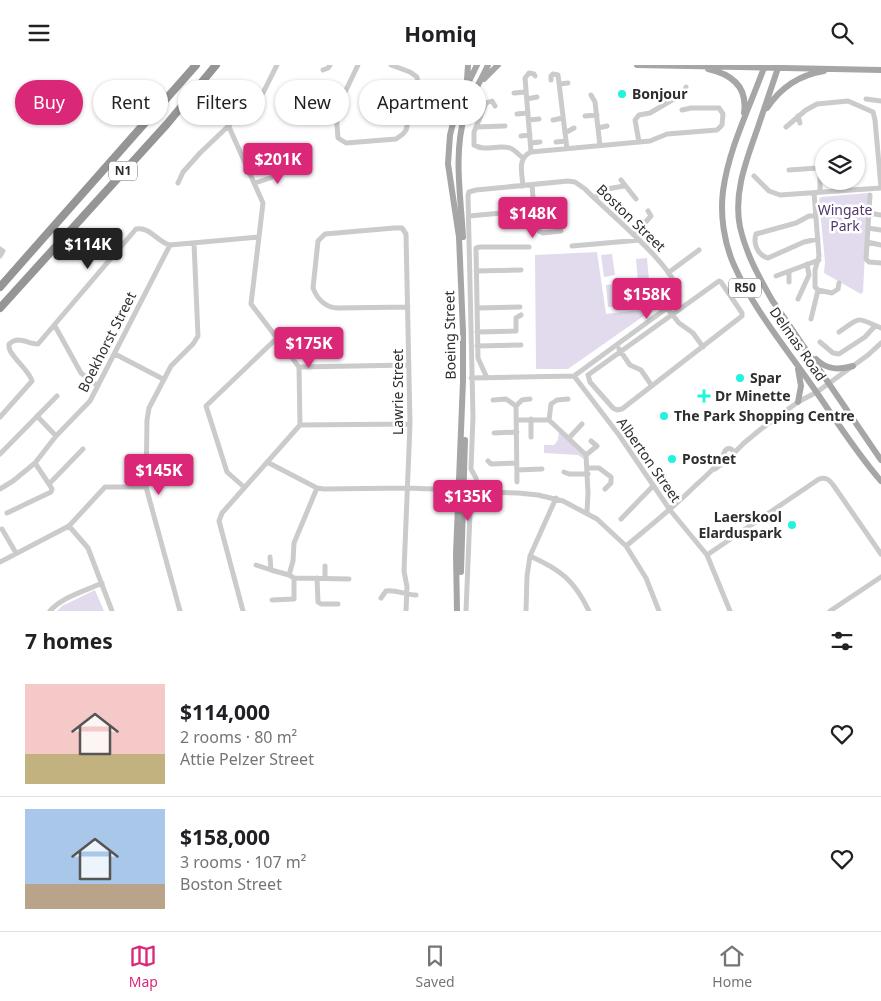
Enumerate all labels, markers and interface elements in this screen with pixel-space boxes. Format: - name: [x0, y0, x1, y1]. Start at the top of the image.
- text: Homiq: [404, 18, 477, 48]
- icon: menu: [25, 19, 53, 47]
- icon: search: [828, 19, 856, 47]
- chip: Buy: [15, 80, 83, 125]
- chip: Rent: [93, 80, 168, 125]
- chip: Filters: [178, 80, 265, 125]
- chip: New: [275, 80, 349, 125]
- chip: Apartment: [359, 80, 486, 125]
- place label: Bonjour: [632, 84, 688, 103]
- marker: Bonjour: [616, 88, 628, 100]
- map controls: [815, 140, 865, 190]
- button: layers: [815, 140, 865, 190]
- pin: $201K: [243, 143, 313, 185]
- text: $201K: [254, 148, 302, 170]
- road number: N1: [109, 161, 137, 180]
- street label: Boston Street: [593, 180, 670, 255]
- pin: $148K: [498, 197, 568, 239]
- park label: Wingate Park: [818, 200, 872, 235]
- text: $148K: [509, 202, 557, 224]
- pin: $114K: [53, 227, 123, 270]
- text: $114K: [64, 233, 112, 255]
- pin: $158K: [612, 277, 682, 320]
- road number: R50: [729, 279, 761, 297]
- text: $158K: [623, 283, 671, 305]
- street label: Boekhorst Street: [73, 288, 140, 395]
- street label: Boeing Street: [439, 290, 460, 380]
- street label: Delmas Road: [766, 303, 831, 385]
- pin: $175K: [274, 327, 344, 369]
- text: $175K: [285, 332, 333, 354]
- street label: Lawrie Street: [388, 349, 407, 435]
- place label: Spar: [750, 368, 782, 387]
- marker: Spar: [734, 372, 746, 384]
- place label: Dr Minette: [715, 386, 791, 405]
- marker: Dr Minette: [697, 389, 711, 403]
- place label: The Park Shopping Centre: [674, 406, 855, 425]
- marker: The Park Shopping Centre: [658, 410, 670, 422]
- street label: Alberton Street: [613, 413, 686, 506]
- place label: Postnet: [682, 449, 736, 468]
- pin: $145K: [124, 453, 194, 496]
- marker: Postnet: [666, 453, 678, 465]
- text: $145K: [135, 459, 183, 481]
- pin: $135K: [433, 479, 503, 522]
- text: $135K: [444, 485, 492, 507]
- place label: Laerskool Elarduspark: [698, 507, 782, 542]
- marker: Laerskool Elarduspark: [786, 519, 798, 531]
- text: 7 homes: [25, 627, 113, 655]
- icon: filters: [828, 627, 856, 655]
- text: $114,000: [180, 698, 270, 726]
- icon: home: [65, 704, 125, 764]
- icon: heart: [828, 720, 856, 748]
- text: 2 rooms · 80 m²: [180, 726, 297, 748]
- text: Attie Pelzer Street: [180, 748, 314, 770]
- text: $158,000: [180, 823, 270, 851]
- icon: home: [65, 829, 125, 889]
- icon: heart: [828, 845, 856, 873]
- text: 3 rooms · 107 m²: [180, 851, 306, 873]
- text: Boston Street: [180, 873, 282, 895]
- tab: Map: [129, 942, 158, 991]
- tab: Saved: [416, 942, 455, 991]
- tab: Home: [712, 942, 752, 991]

